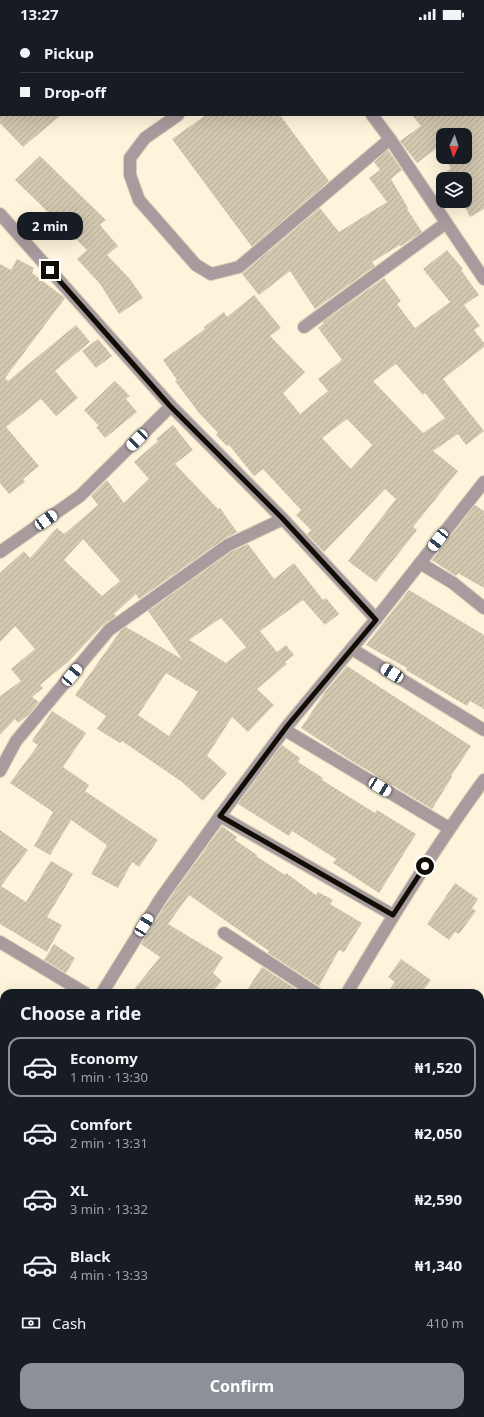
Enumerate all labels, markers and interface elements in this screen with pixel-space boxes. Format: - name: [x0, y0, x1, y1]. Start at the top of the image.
- text: 13:27: [20, 4, 59, 24]
- text: Pickup: [44, 43, 94, 63]
- text: Drop-off: [44, 82, 106, 102]
- north arrow: [436, 128, 472, 164]
- map controls: [436, 128, 472, 208]
- button: layers: [436, 172, 472, 208]
- callout: 2 min: [17, 212, 83, 240]
- text: 2 min: [32, 217, 68, 235]
- route end: [41, 261, 59, 279]
- car: [124, 427, 150, 453]
- car: [33, 508, 59, 532]
- car: [426, 527, 450, 553]
- car: [60, 662, 84, 688]
- car: [379, 662, 405, 684]
- car: [367, 776, 393, 798]
- route start: [416, 857, 434, 875]
- car: [133, 912, 155, 938]
- text: Choose a ride: [20, 1001, 141, 1025]
- text: Economy: [70, 1048, 138, 1068]
- icon: car: [22, 1049, 58, 1085]
- text: ₦1,520: [415, 1057, 462, 1077]
- text: 1 min · 13:30: [70, 1068, 148, 1086]
- text: Comfort: [70, 1114, 132, 1134]
- icon: car: [22, 1115, 58, 1151]
- text: ₦2,050: [415, 1123, 462, 1143]
- text: 2 min · 13:31: [70, 1134, 148, 1152]
- text: XL: [70, 1180, 88, 1200]
- icon: car: [22, 1181, 58, 1217]
- text: ₦2,590: [415, 1189, 462, 1209]
- text: 3 min · 13:32: [70, 1200, 148, 1218]
- text: Black: [70, 1246, 110, 1266]
- icon: car: [22, 1247, 58, 1283]
- text: ₦1,340: [415, 1255, 462, 1275]
- text: 4 min · 13:33: [70, 1266, 148, 1284]
- icon: cash: [20, 1312, 42, 1334]
- text: Cash: [52, 1313, 86, 1333]
- text: 410 m: [426, 1314, 464, 1332]
- button: Confirm: [20, 1363, 464, 1409]

